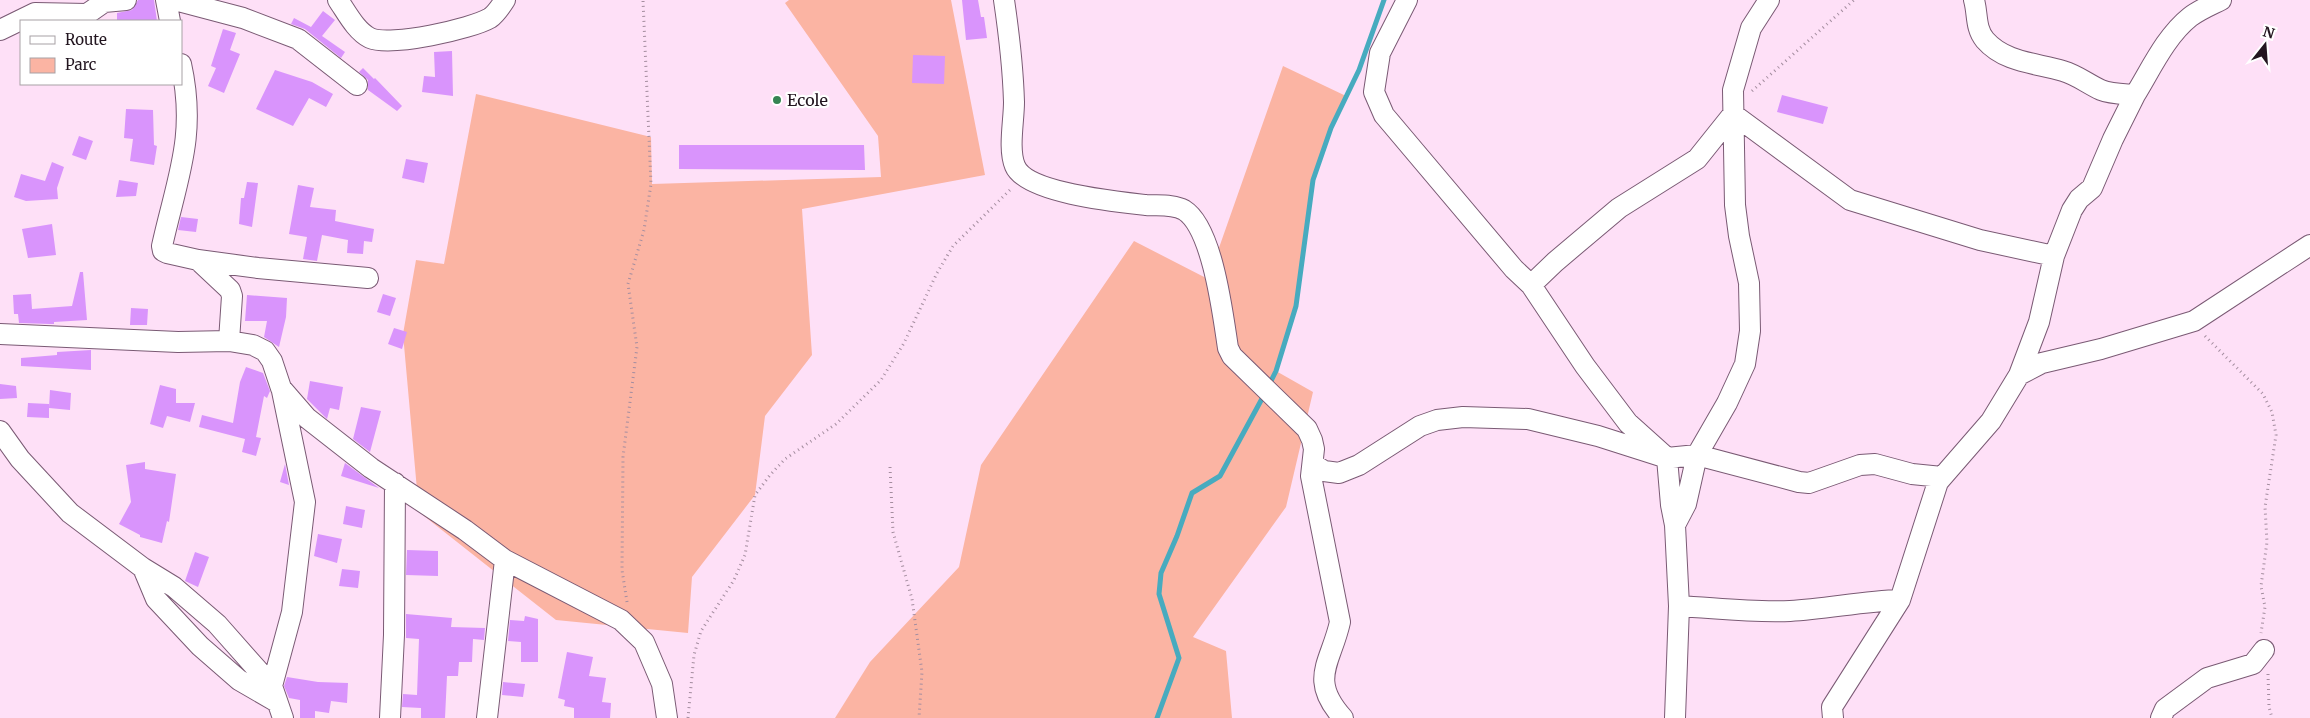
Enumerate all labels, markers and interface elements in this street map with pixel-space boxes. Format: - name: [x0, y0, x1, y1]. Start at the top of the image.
- legend: [20, 20, 182, 85]
- north arrow: [2240, 20, 2290, 70]
- text: N: [2261, 22, 2277, 43]
- text: Route: [65, 30, 107, 49]
- text: Parc: [65, 55, 97, 74]
- place label: Ecole: [787, 90, 828, 110]
- marker: Ecole: [771, 94, 783, 106]

